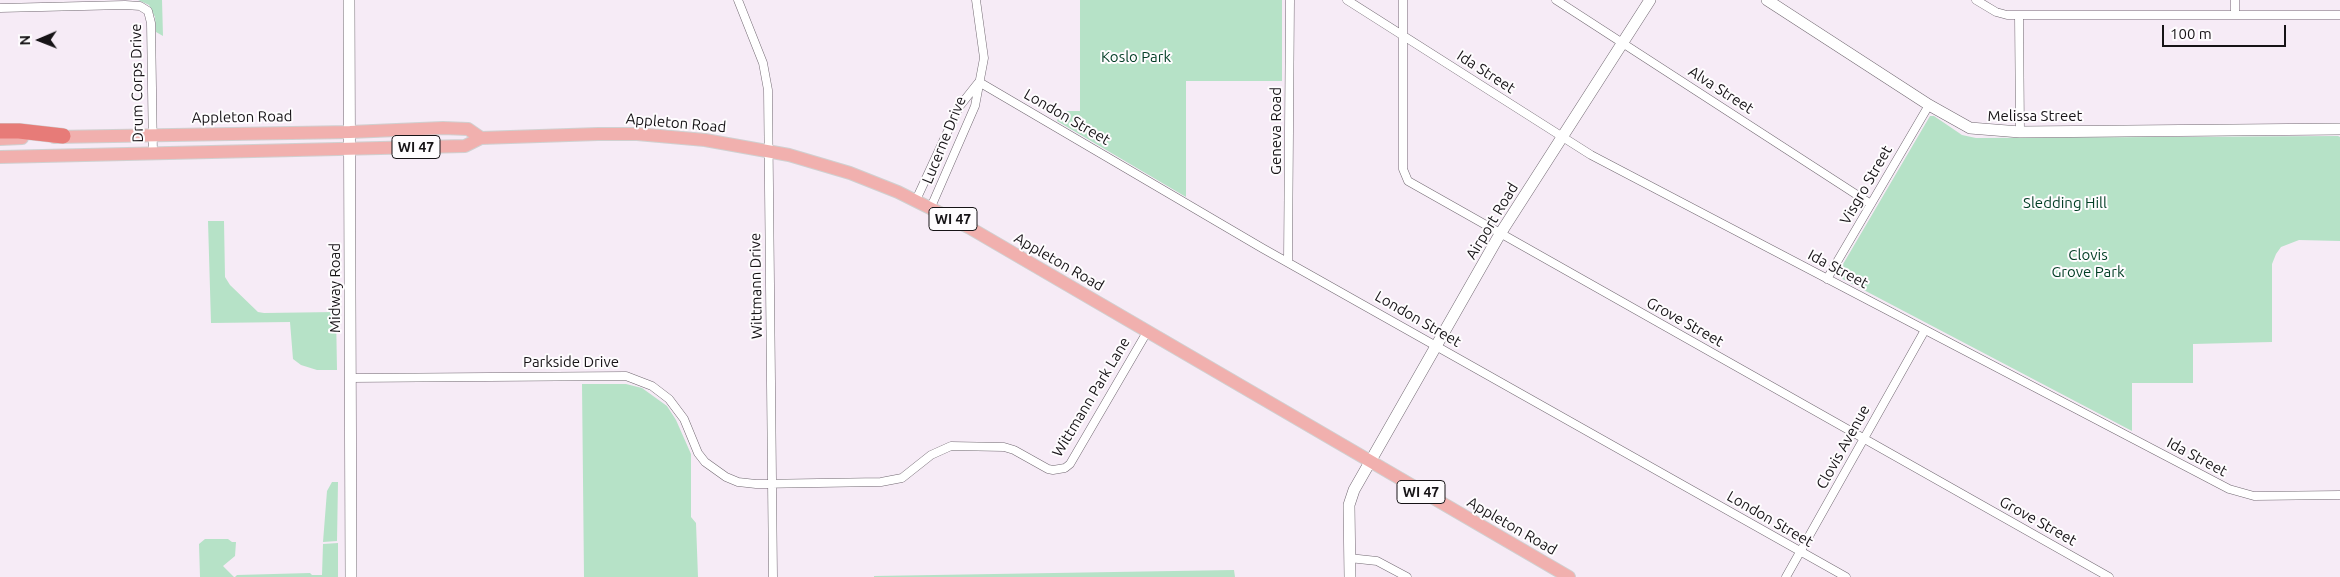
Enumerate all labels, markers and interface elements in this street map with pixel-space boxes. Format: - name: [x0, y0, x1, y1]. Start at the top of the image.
- north arrow: [15, 15, 65, 65]
- scale bar: [2165, 15, 2289, 47]
- street label: Drum Corps Drive: [127, 23, 147, 143]
- text: 100 m: [2170, 25, 2212, 42]
- text: N: [17, 35, 33, 46]
- street label: Ida Street: [1454, 47, 1518, 97]
- park label: Koslo Park: [1101, 48, 1171, 66]
- street label: Alva Street: [1685, 62, 1757, 118]
- street label: London Street: [1021, 85, 1113, 149]
- street label: Geneva Road: [1267, 87, 1285, 175]
- street label: Lucerne Drive: [918, 94, 970, 186]
- street label: Appleton Road: [191, 107, 293, 127]
- street label: Melissa Street: [1988, 107, 2082, 125]
- street label: Appleton Road: [625, 110, 727, 136]
- road number: WI 47: [392, 136, 440, 158]
- street label: Visgro Street: [1836, 142, 1896, 228]
- street label: Airport Road: [1462, 179, 1522, 263]
- park label: Sledding Hill: [2023, 194, 2107, 212]
- road number: WI 47: [929, 208, 977, 230]
- street label: Appleton Road: [1011, 229, 1107, 295]
- street label: Wittmann Drive: [746, 233, 766, 339]
- street label: Midway Road: [326, 243, 344, 333]
- street label: Ida Street: [1805, 246, 1871, 292]
- park label: Clovis Grove Park: [2051, 246, 2125, 281]
- street label: London Street: [1372, 287, 1464, 351]
- street label: Grove Street: [1643, 293, 1727, 351]
- street label: Wittmann Park Lane: [1048, 334, 1134, 460]
- street label: Parkside Drive: [523, 353, 619, 371]
- street label: Clovis Avenue: [1813, 402, 1873, 492]
- street label: Ida Street: [2164, 434, 2230, 480]
- road number: WI 47: [1397, 481, 1445, 504]
- street label: London Street: [1724, 487, 1816, 551]
- street label: Grove Street: [1996, 492, 2080, 550]
- street label: Appleton Road: [1464, 493, 1560, 559]

